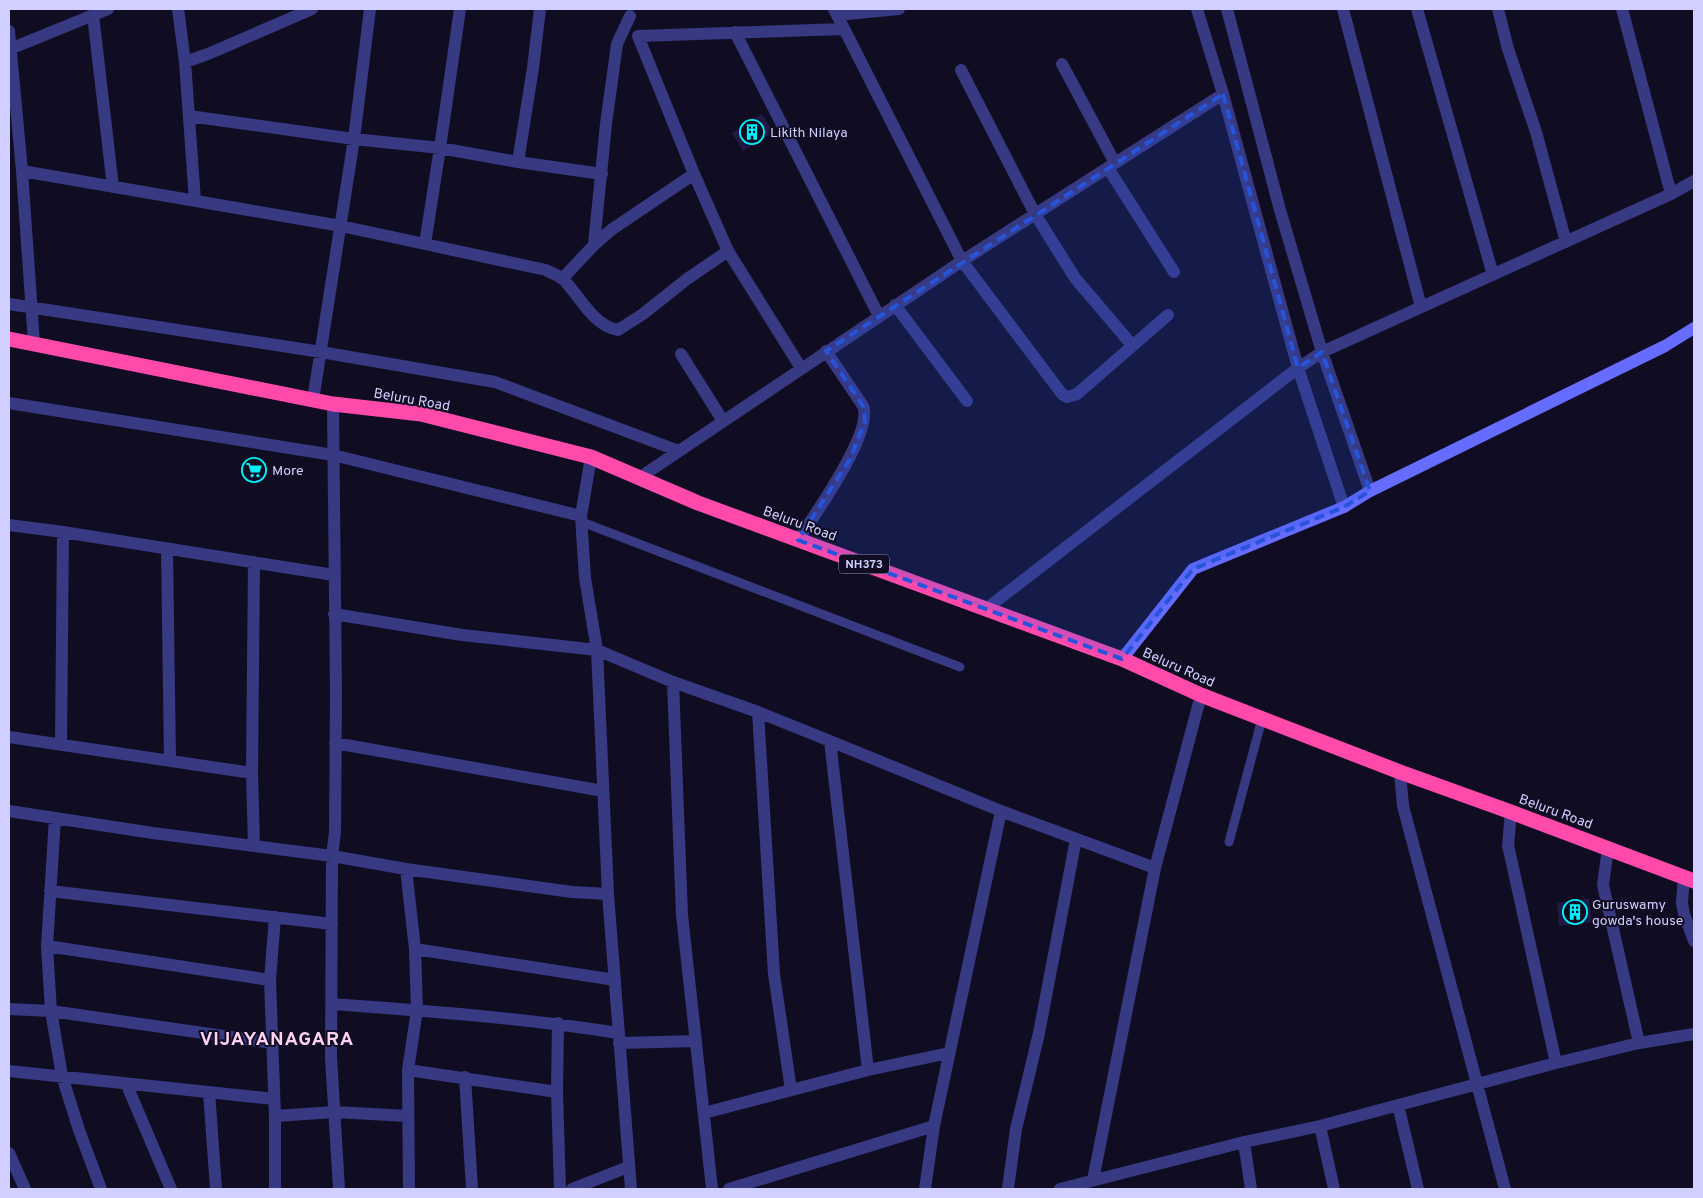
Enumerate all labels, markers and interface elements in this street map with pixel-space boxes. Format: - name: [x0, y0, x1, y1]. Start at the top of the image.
- building icon: Likith Nilaya: [739, 119, 765, 145]
- place label: Likith Nilaya: [770, 125, 848, 142]
- street label: Beluru Road: [372, 385, 451, 416]
- supermarket icon: More: [241, 457, 267, 483]
- place label: More: [272, 463, 304, 480]
- street label: Beluru Road: [760, 503, 839, 546]
- road number: NH373: [839, 554, 889, 574]
- street label: Beluru Road: [1140, 645, 1217, 692]
- street label: Beluru Road: [1516, 791, 1595, 834]
- place label: Guruswamy gowda's house: [1592, 897, 1683, 930]
- building icon: Guruswamy gowda's house: [1562, 899, 1588, 925]
- district label: VIJAYANAGARA: [200, 1028, 354, 1052]

